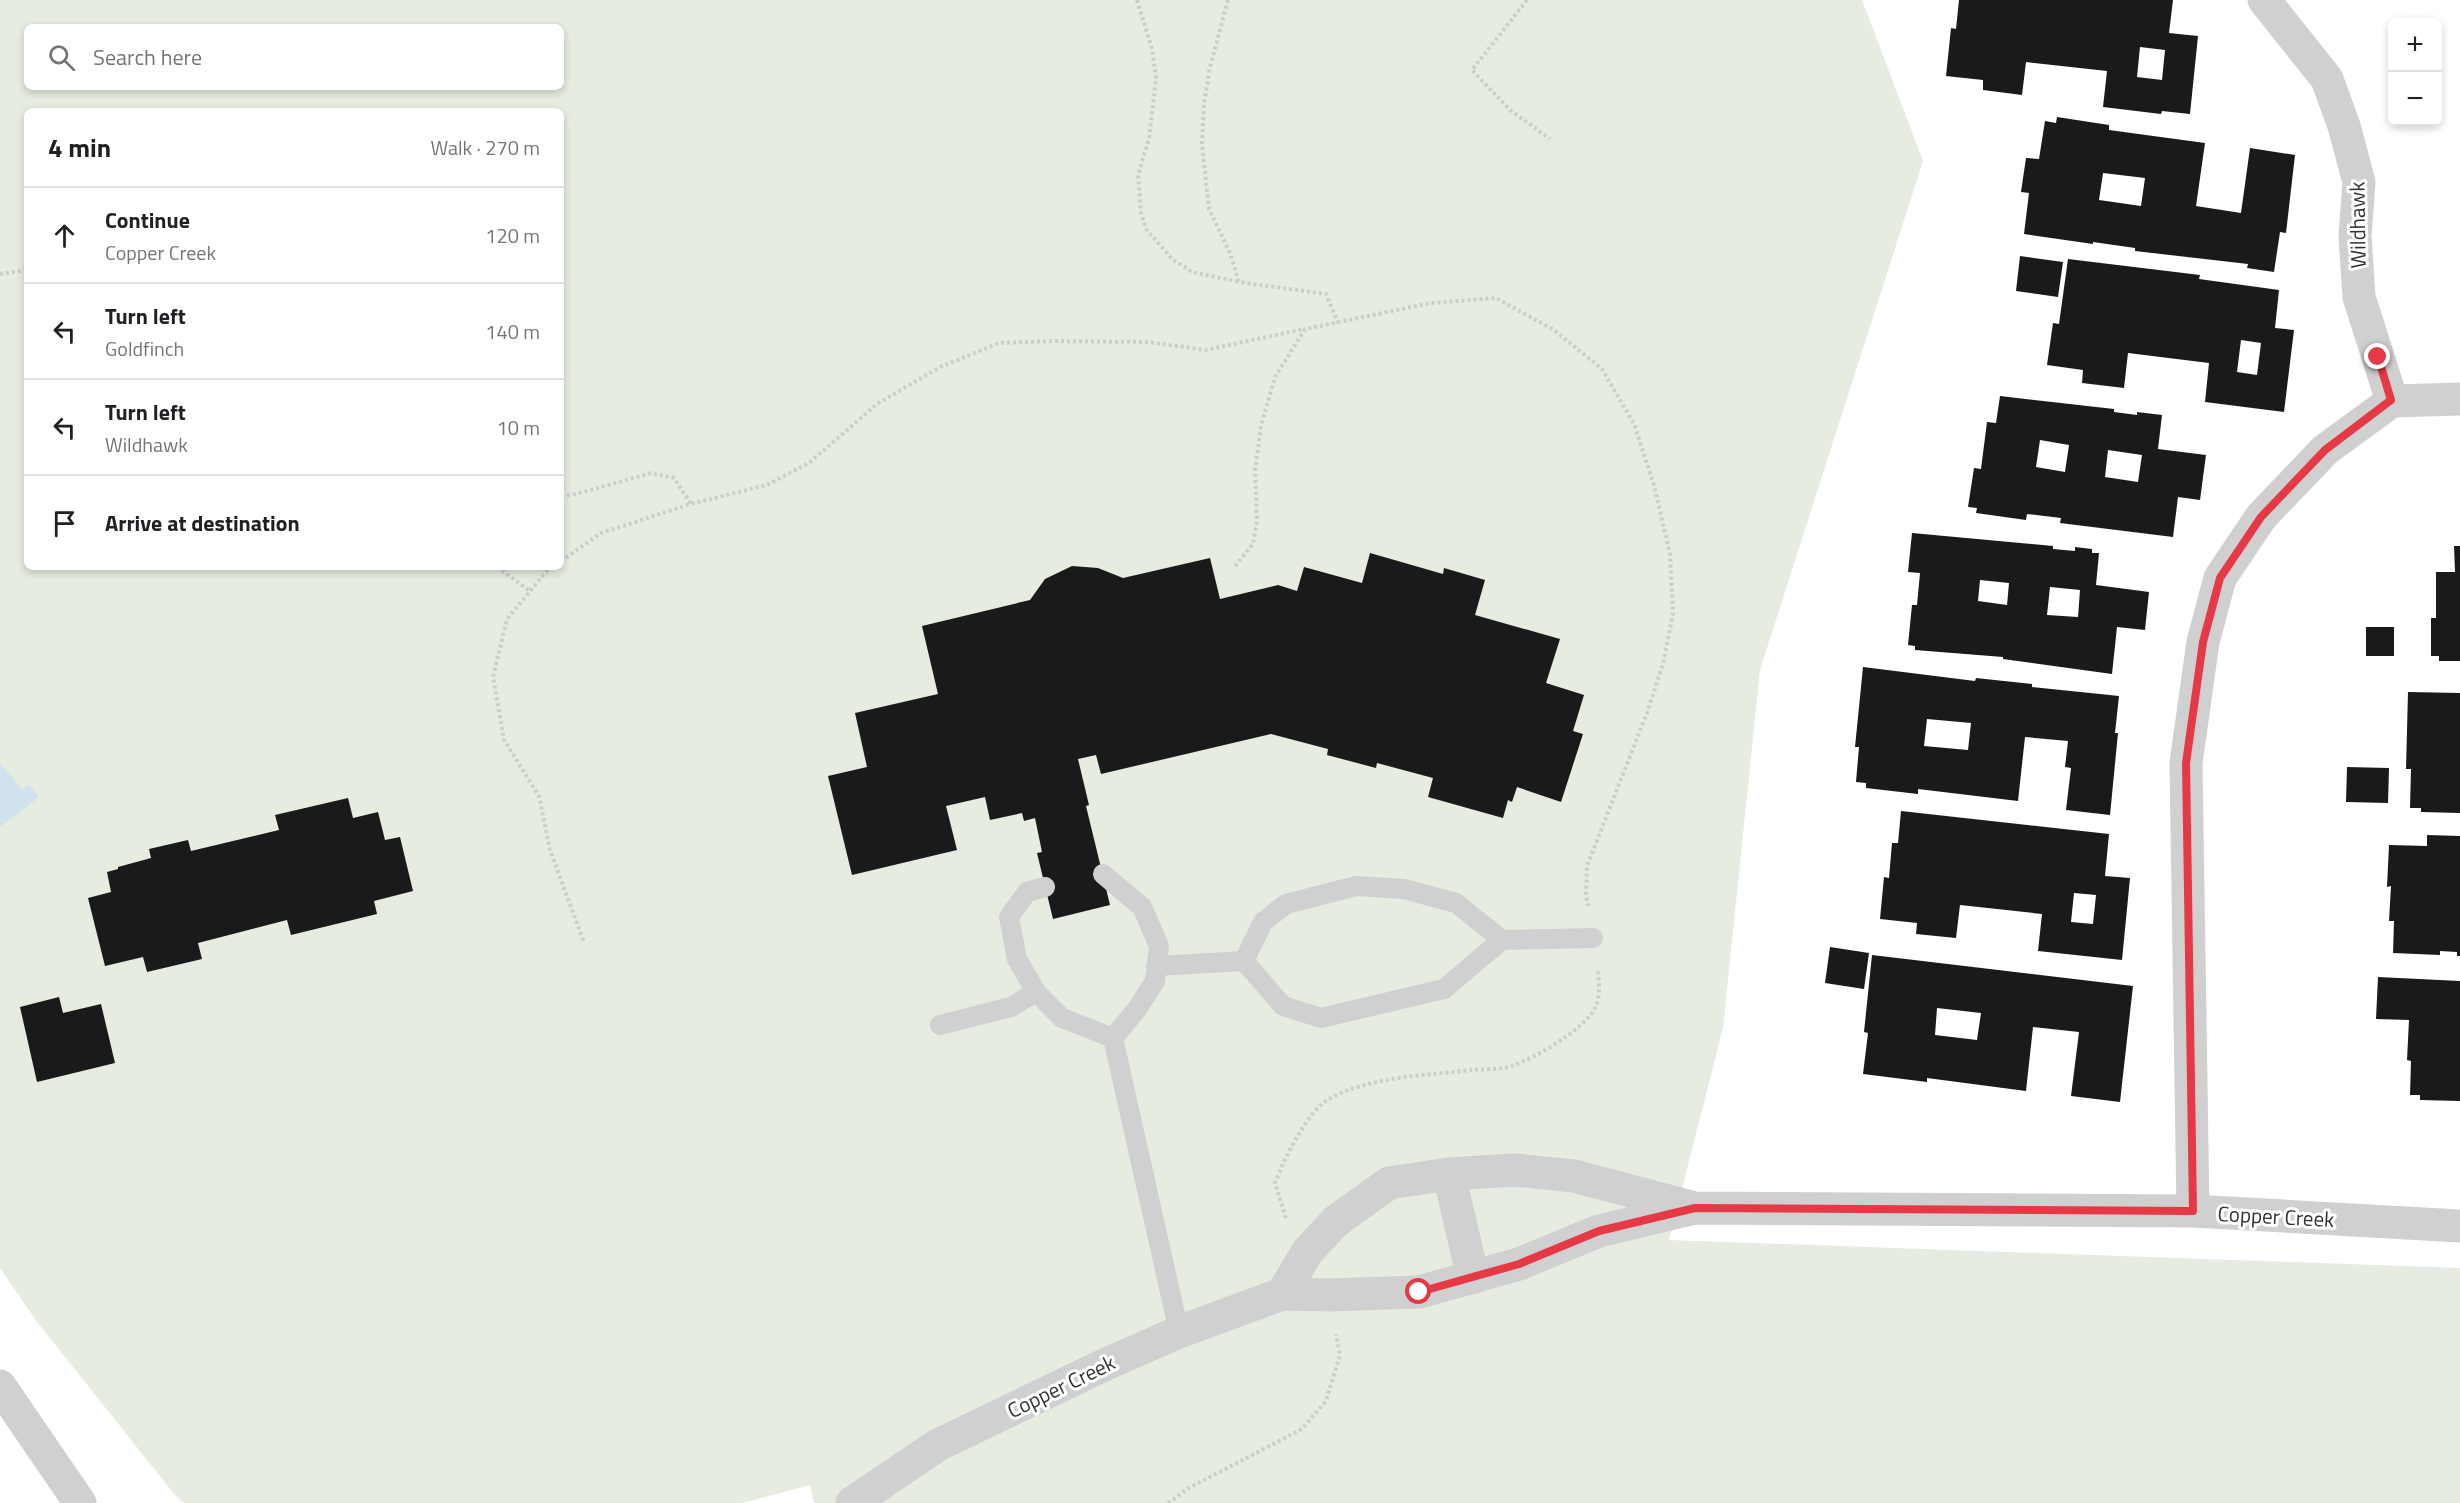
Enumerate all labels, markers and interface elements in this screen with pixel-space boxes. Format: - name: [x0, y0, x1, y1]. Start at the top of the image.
- map controls: [2388, 18, 2442, 126]
- button: +: [2388, 18, 2442, 72]
- search box: [24, 24, 564, 90]
- text: Search here: [93, 40, 202, 74]
- icon: search: [45, 41, 78, 74]
- button: −: [2388, 72, 2442, 126]
- text: 4 min: [48, 128, 111, 167]
- text: Walk · 270 m: [431, 132, 540, 163]
- street label: Wildhawk: [2340, 181, 2374, 269]
- text: Continue: [105, 203, 190, 237]
- icon: ahead: [48, 219, 81, 252]
- text: 120 m: [485, 220, 540, 251]
- text: Copper Creek: [105, 237, 216, 268]
- text: Turn left: [105, 299, 186, 333]
- icon: left: [48, 315, 81, 348]
- text: 140 m: [485, 316, 540, 347]
- text: Goldfinch: [105, 333, 184, 364]
- route end: [2364, 343, 2390, 369]
- text: Turn left: [105, 395, 186, 429]
- icon: left: [48, 411, 81, 444]
- text: 10 m: [496, 412, 540, 443]
- text: Wildhawk: [105, 429, 188, 460]
- text: Arrive at destination: [105, 506, 300, 540]
- icon: arrive: [48, 507, 81, 540]
- street label: Copper Creek: [2217, 1197, 2335, 1235]
- route start: [1405, 1278, 1431, 1304]
- street label: Copper Creek: [1002, 1346, 1120, 1426]

